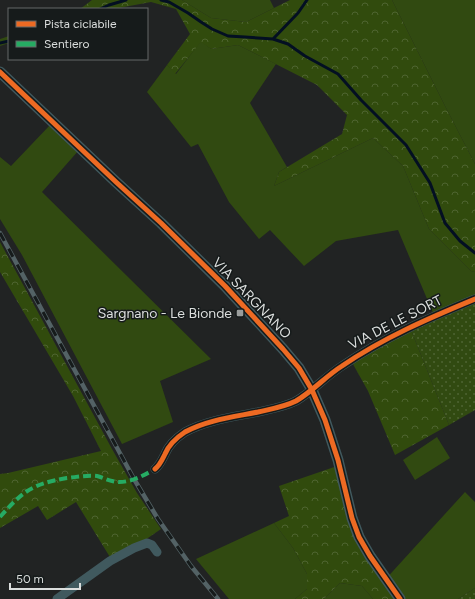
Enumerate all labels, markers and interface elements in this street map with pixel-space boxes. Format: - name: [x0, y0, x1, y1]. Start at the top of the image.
- legend: [8, 8, 148, 60]
- text: Pista ciclabile: [44, 17, 117, 31]
- text: Sentiero: [44, 37, 90, 51]
- street label: VIA SARGNANO: [209, 254, 295, 342]
- street label: VIA DE LE SORT: [346, 291, 445, 353]
- place label: Sargnano - Le Bionde: [98, 305, 232, 322]
- marker: Sargnano - Le Bionde: [235, 308, 245, 318]
- scale bar: [10, 565, 80, 591]
- text: 50 m: [16, 572, 44, 586]

